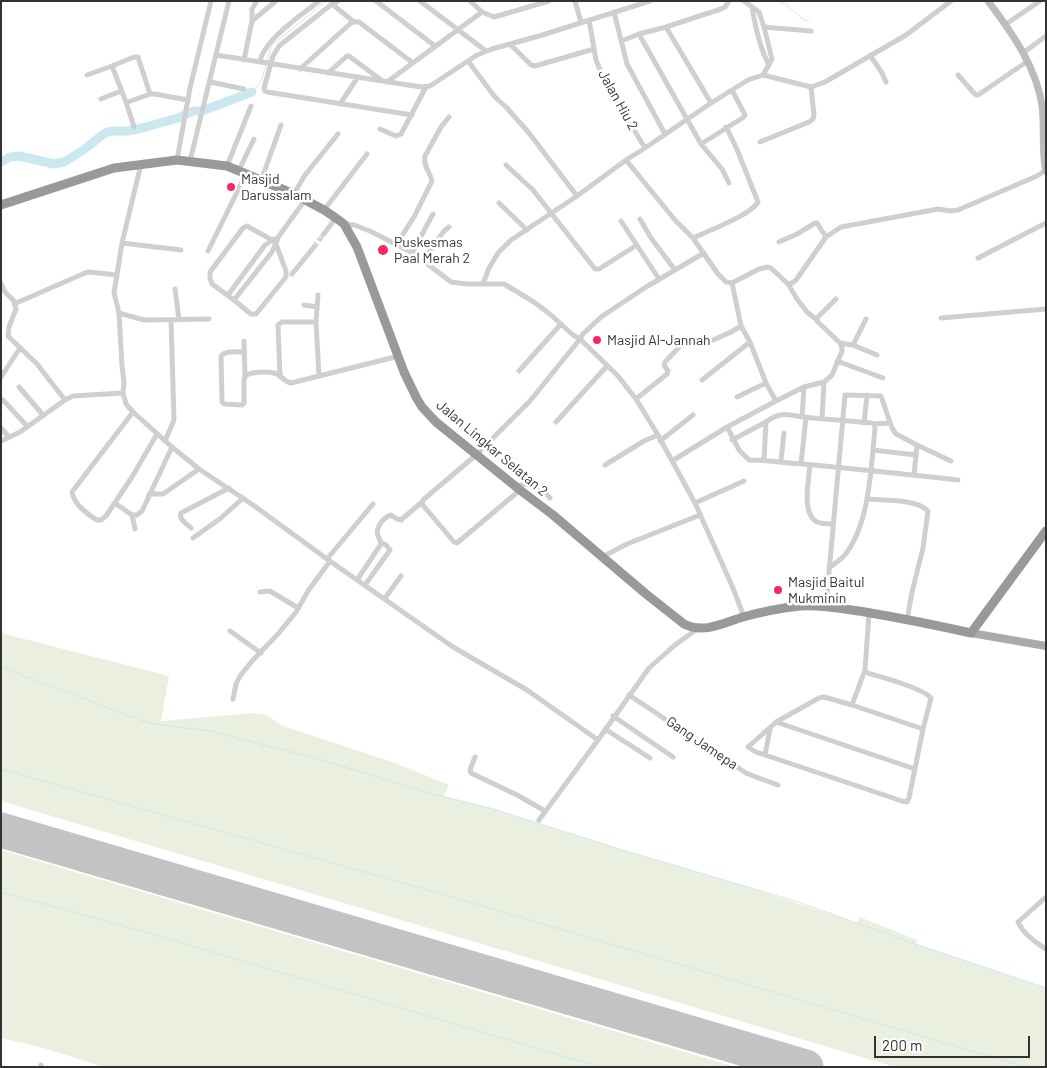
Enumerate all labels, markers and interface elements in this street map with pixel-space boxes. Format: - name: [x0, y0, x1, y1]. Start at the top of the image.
- street label: Jalan Hiu 2: [595, 67, 641, 133]
- place label: Masjid Darussalam: [241, 171, 312, 203]
- marker: Masjid Darussalam: [225, 181, 237, 193]
- place label: Puskesmas Paal Merah 2: [394, 234, 470, 266]
- marker: Puskesmas Paal Merah 2: [376, 243, 390, 257]
- place label: Masjid Al-Jannah: [607, 332, 711, 348]
- marker: Masjid Al-Jannah: [591, 334, 603, 346]
- street label: Jalan Lingkar Selatan 2: [433, 396, 551, 500]
- place label: Masjid Baitul Mukminin: [788, 574, 865, 606]
- marker: Masjid Baitul Mukminin: [772, 584, 784, 596]
- street label: Gang Jamepa: [663, 713, 741, 773]
- scale bar: [877, 1026, 1033, 1058]
- text: 200 m: [882, 1036, 922, 1054]

